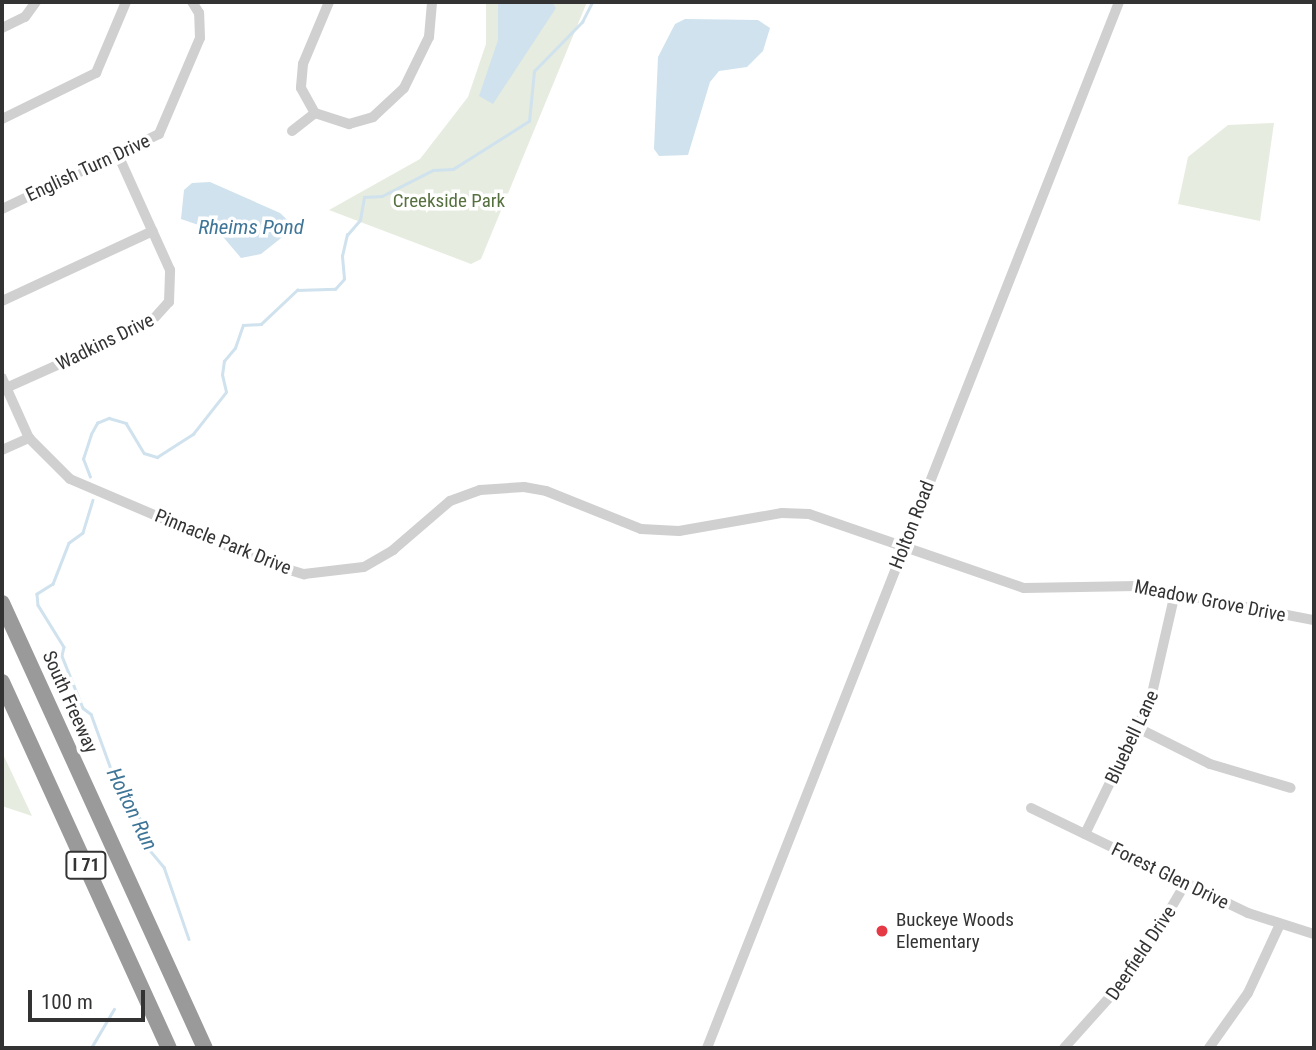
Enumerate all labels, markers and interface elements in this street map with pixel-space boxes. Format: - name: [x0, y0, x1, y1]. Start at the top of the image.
- street label: English Turn Drive: [22, 129, 154, 207]
- park label: Creekside Park: [393, 190, 505, 212]
- water label: Rheims Pond: [198, 214, 304, 240]
- street label: Wadkins Drive: [52, 309, 158, 375]
- street label: Holton Road: [885, 478, 939, 572]
- street label: Pinnacle Park Drive: [152, 504, 294, 580]
- street label: Meadow Grove Drive: [1133, 575, 1287, 627]
- street label: South Freeway: [37, 647, 103, 757]
- street label: Bluebell Lane: [1100, 687, 1164, 787]
- water label: Holton Run: [101, 764, 163, 854]
- street label: Forest Glen Drive: [1108, 838, 1232, 914]
- road number: I 71: [65, 850, 107, 880]
- street label: Deerfield Drive: [1101, 902, 1181, 1004]
- place label: Buckeye Woods Elementary: [896, 909, 1014, 953]
- marker: Buckeye Woods Elementary: [874, 923, 890, 939]
- scale bar: [32, 976, 149, 1020]
- text: 100 m: [41, 990, 93, 1014]

